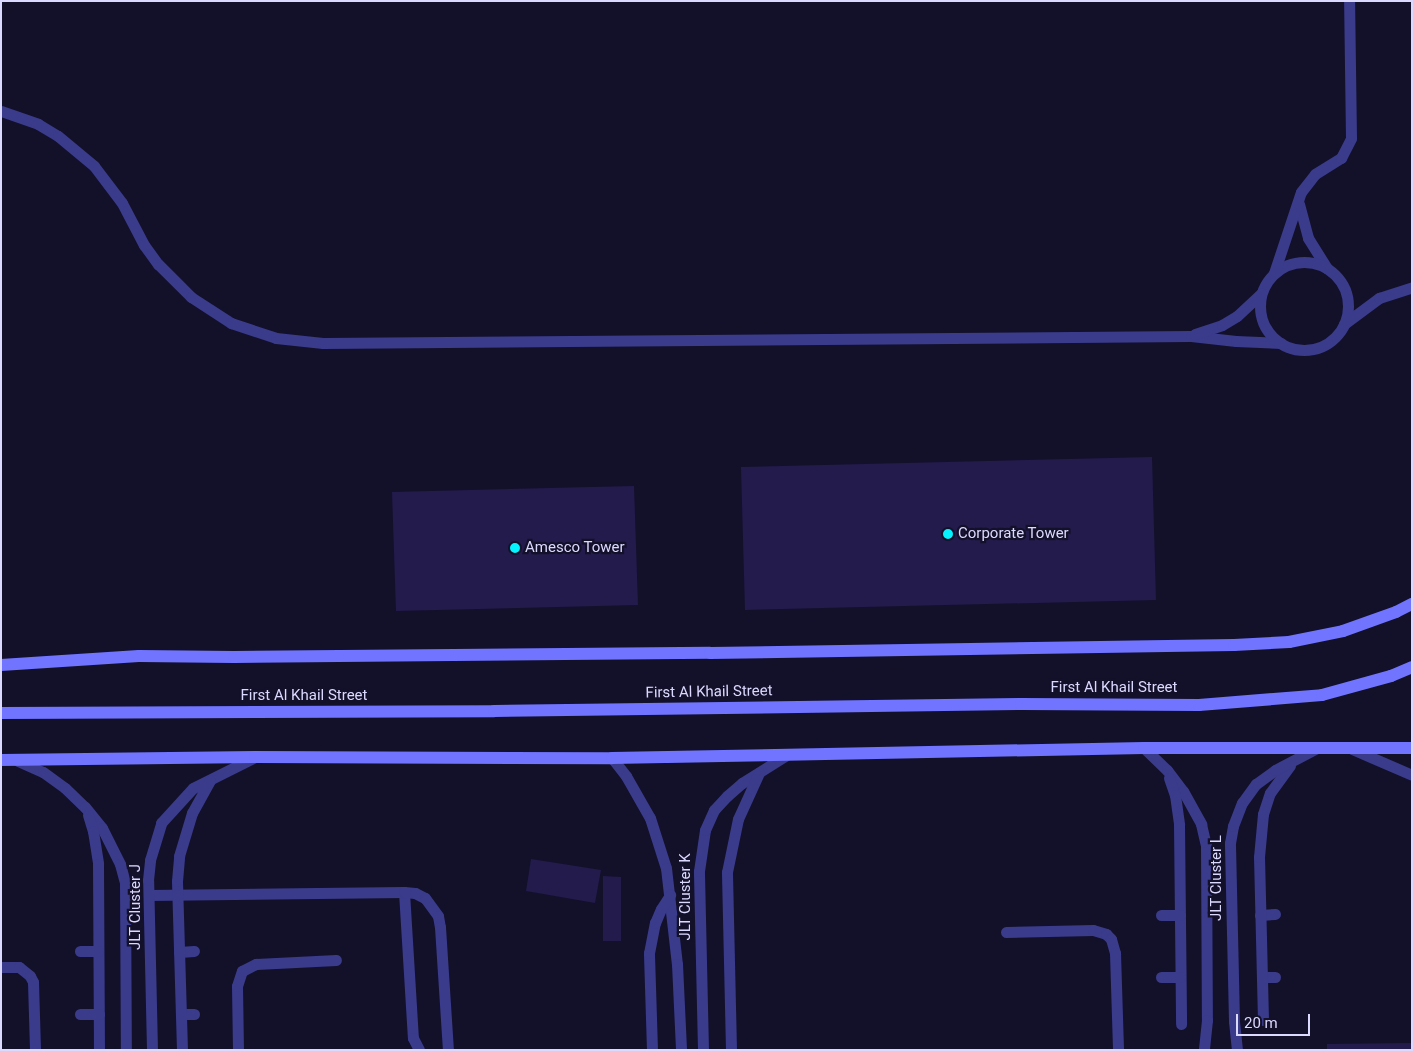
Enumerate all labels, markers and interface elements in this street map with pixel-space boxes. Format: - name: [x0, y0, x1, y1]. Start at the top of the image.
- place label: Corporate Tower: [958, 525, 1069, 543]
- marker: Corporate Tower: [942, 528, 954, 540]
- place label: Amesco Tower: [525, 539, 625, 557]
- marker: Amesco Tower: [509, 542, 521, 554]
- street label: First Al Khail Street: [1051, 679, 1177, 697]
- street label: First Al Khail Street: [645, 682, 773, 702]
- street label: First Al Khail Street: [241, 687, 367, 705]
- street label: JLT Cluster L: [1208, 835, 1226, 921]
- street label: JLT Cluster K: [677, 853, 695, 941]
- street label: JLT Cluster J: [127, 864, 145, 950]
- scale bar: [1238, 1004, 1312, 1036]
- text: 20 m: [1244, 1014, 1278, 1032]

